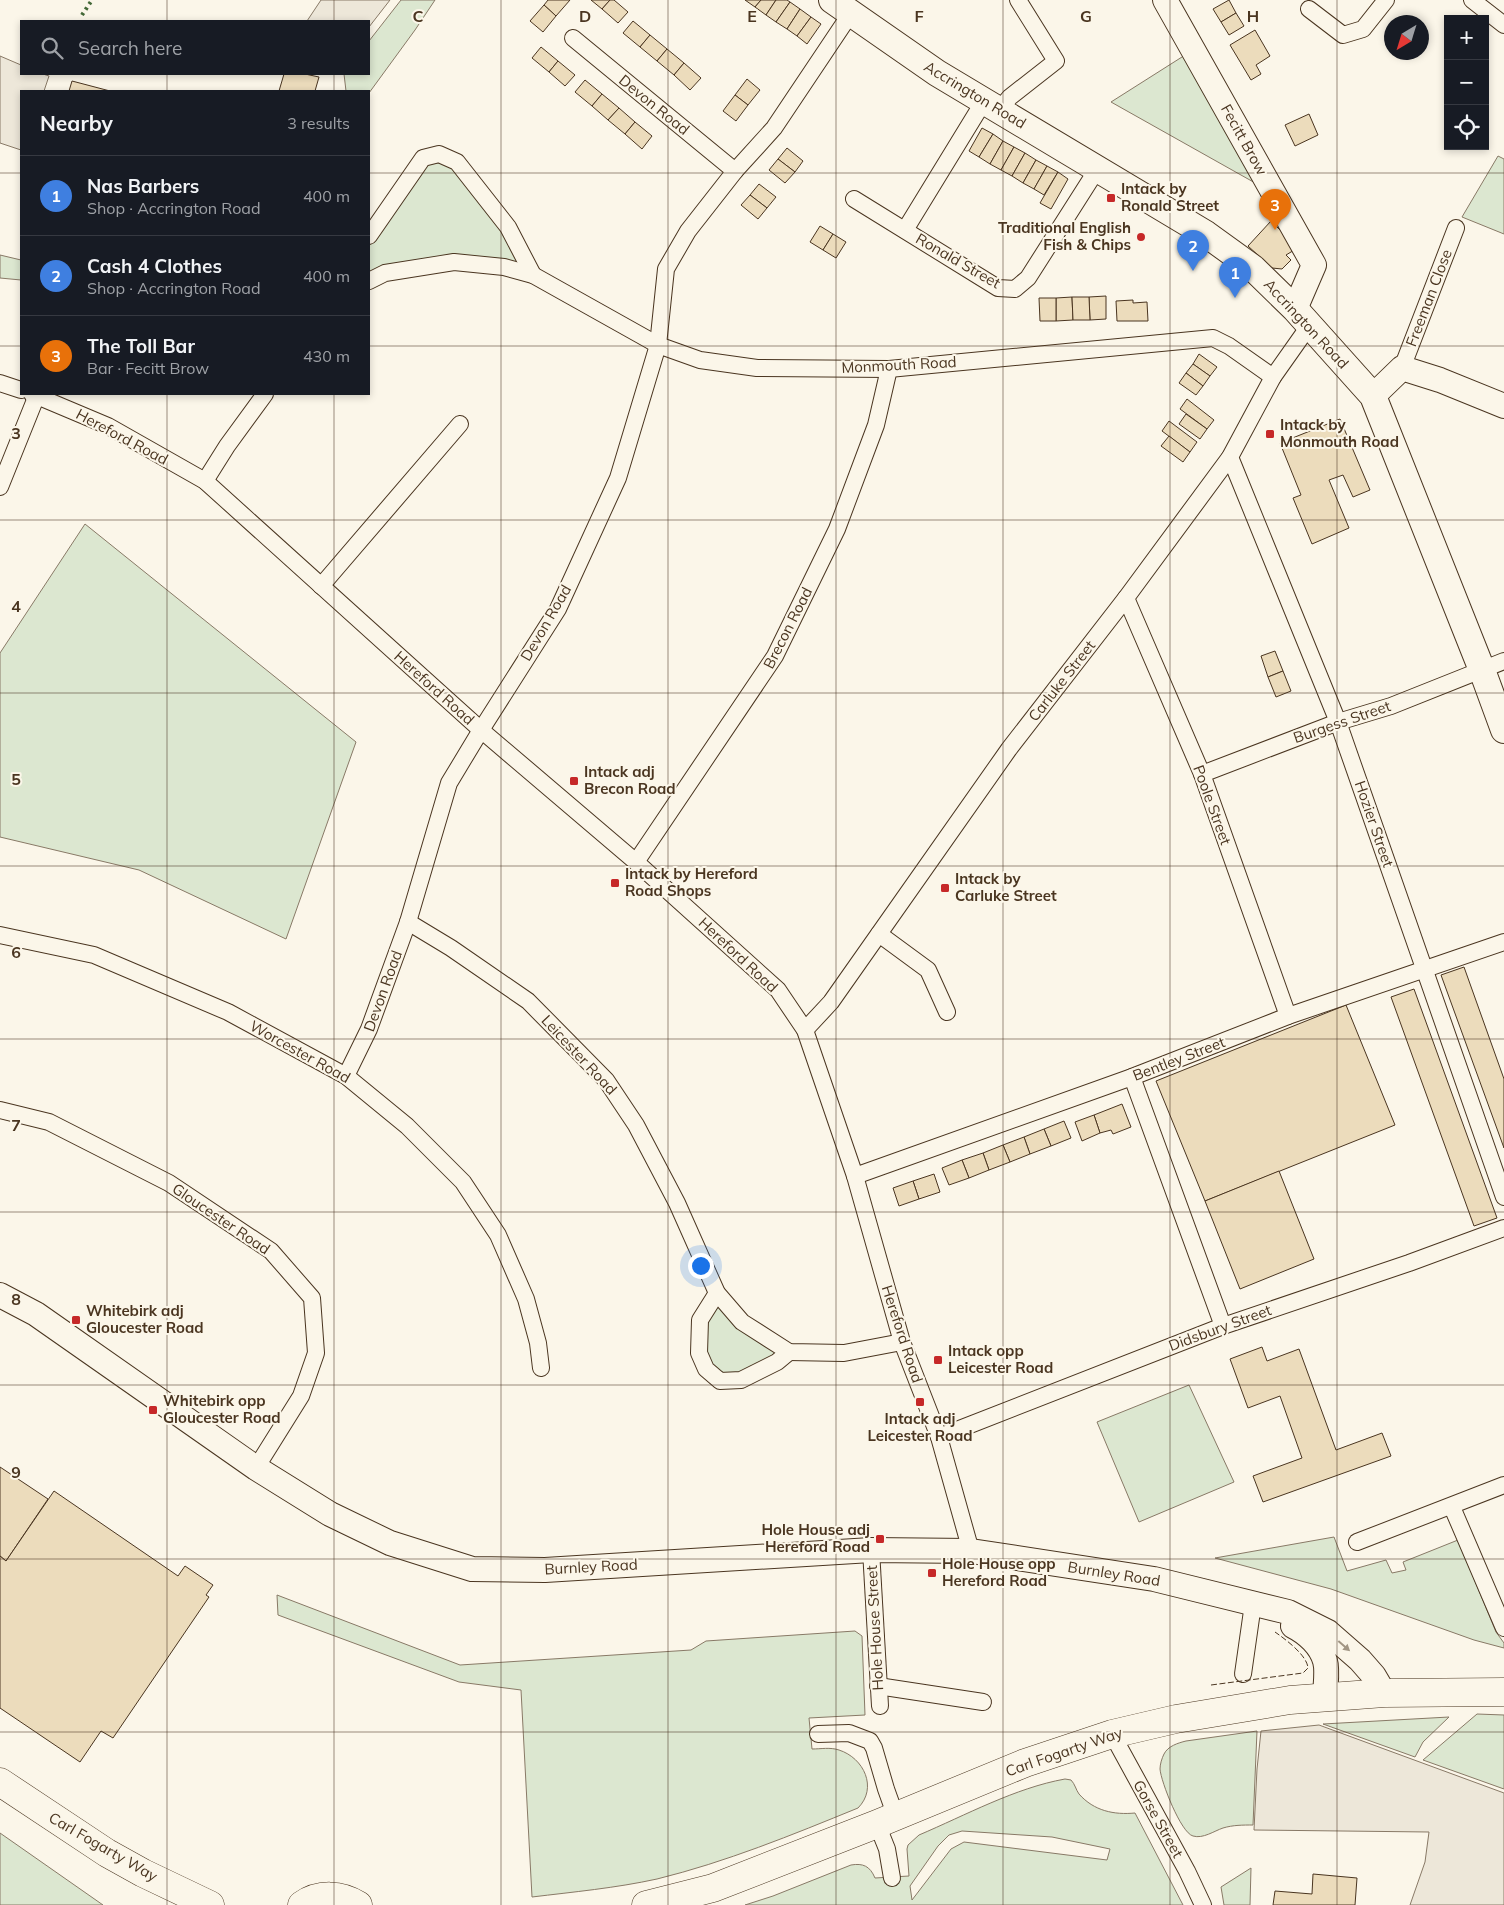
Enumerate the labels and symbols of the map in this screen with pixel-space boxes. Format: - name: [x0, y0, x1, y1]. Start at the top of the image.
- text: C: [413, 6, 424, 26]
- text: D: [579, 6, 591, 26]
- text: E: [747, 6, 757, 26]
- text: F: [914, 6, 924, 26]
- text: G: [1080, 6, 1092, 26]
- text: H: [1247, 6, 1259, 26]
- north arrow: [1384, 15, 1429, 60]
- street label: Accrington Road: [921, 57, 1030, 133]
- street label: Devon Road: [615, 70, 693, 139]
- street label: Fecitt Brow: [1217, 101, 1272, 179]
- place label: Intack by Ronald Street: [1121, 179, 1219, 215]
- pin: 3: [1259, 189, 1291, 230]
- marker: Intack by Ronald Street: [1105, 192, 1117, 204]
- place label: Traditional English Fish & Chips: [998, 218, 1131, 254]
- street label: Ronald Street: [913, 229, 1004, 292]
- pin: 2: [1177, 230, 1209, 271]
- marker: Traditional English Fish & Chips: [1135, 231, 1147, 243]
- street label: Freeman Close: [1401, 246, 1456, 349]
- pin: 1: [1219, 257, 1251, 298]
- street label: Accrington Road: [1260, 275, 1353, 372]
- street label: Monmouth Road: [841, 352, 957, 377]
- street label: Hereford Road: [73, 404, 172, 469]
- place label: Intack by Monmouth Road: [1280, 415, 1399, 451]
- text: 3: [11, 423, 21, 443]
- marker: Intack by Monmouth Road: [1264, 428, 1276, 440]
- street label: Devon Road: [516, 581, 575, 664]
- street label: Brecon Road: [759, 584, 816, 672]
- text: 4: [11, 596, 21, 616]
- street label: Carluke Street: [1024, 636, 1099, 725]
- street label: Hereford Road: [390, 647, 478, 729]
- street label: Burgess Street: [1291, 696, 1393, 747]
- place label: Intack adj Brecon Road: [584, 762, 676, 798]
- street label: Poole Street: [1189, 762, 1236, 847]
- text: 5: [11, 769, 21, 789]
- marker: Intack adj Brecon Road: [568, 775, 580, 787]
- street label: Hozier Street: [1351, 778, 1398, 870]
- place label: Intack by Hereford Road Shops: [625, 864, 758, 900]
- place label: Intack by Carluke Street: [955, 869, 1057, 905]
- marker: Intack by Hereford Road Shops: [609, 877, 621, 889]
- marker: Intack by Carluke Street: [939, 882, 951, 894]
- street label: Hereford Road: [695, 913, 782, 996]
- text: 6: [11, 942, 21, 962]
- street label: Devon Road: [359, 948, 406, 1034]
- street label: Leicester Road: [538, 1011, 621, 1098]
- street label: Worcester Road: [247, 1016, 354, 1087]
- street label: Bentley Street: [1130, 1032, 1228, 1085]
- text: 7: [11, 1115, 21, 1135]
- street label: Gloucester Road: [169, 1179, 274, 1258]
- your location: [688, 1253, 714, 1279]
- street label: Hereford Road: [878, 1283, 927, 1385]
- text: 8: [11, 1289, 21, 1309]
- street label: Didsbury Street: [1166, 1300, 1274, 1355]
- place label: Whitebirk adj Gloucester Road: [86, 1301, 204, 1337]
- marker: Whitebirk adj Gloucester Road: [70, 1314, 82, 1326]
- place label: Intack opp Leicester Road: [948, 1341, 1053, 1377]
- marker: Intack opp Leicester Road: [932, 1354, 944, 1366]
- place label: Whitebirk opp Gloucester Road: [163, 1391, 281, 1427]
- marker: Intack adj Leicester Road: [914, 1396, 926, 1408]
- marker: Whitebirk opp Gloucester Road: [147, 1404, 159, 1416]
- place label: Intack adj Leicester Road: [867, 1409, 973, 1445]
- text: 9: [11, 1462, 21, 1482]
- place label: Hole House adj Hereford Road: [761, 1520, 870, 1556]
- marker: Hole House adj Hereford Road: [874, 1533, 886, 1545]
- place label: Hole House opp Hereford Road: [942, 1554, 1056, 1590]
- street label: Burnley Road: [544, 1555, 638, 1578]
- street label: Burnley Road: [1066, 1557, 1162, 1590]
- street label: Hole House Street: [862, 1565, 887, 1691]
- marker: Hole House opp Hereford Road: [926, 1567, 938, 1579]
- one-way arrow: [1337, 1640, 1350, 1651]
- street label: Carl Fogarty Way: [1003, 1723, 1125, 1780]
- street label: Gorse Street: [1129, 1777, 1188, 1861]
- street label: Carl Fogarty Way: [45, 1808, 161, 1885]

